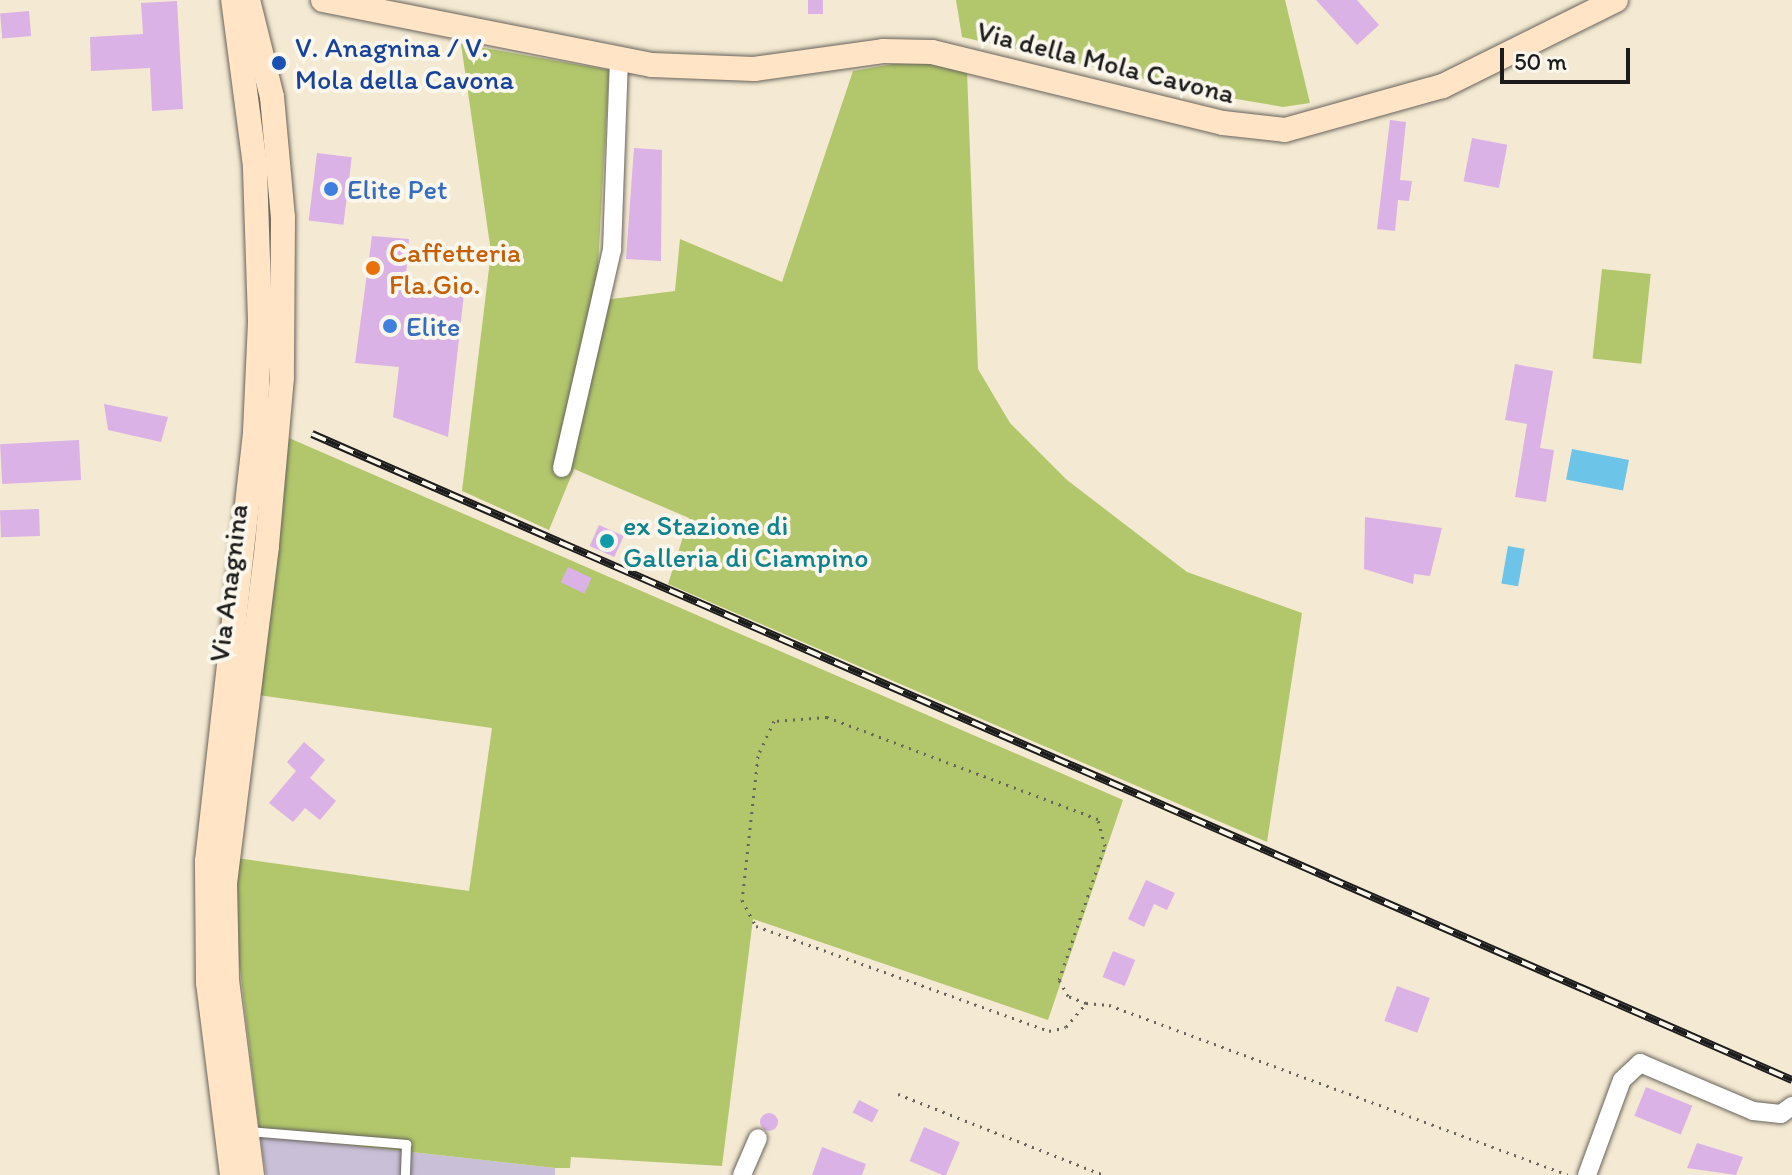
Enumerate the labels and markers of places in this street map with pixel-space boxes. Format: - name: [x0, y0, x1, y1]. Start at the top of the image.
- place label: V. Anagnina / V. Mola della Cavona: [295, 30, 513, 96]
- marker: V. Anagnina / V. Mola della Cavona: [270, 54, 288, 72]
- place label: Elite Pet: [347, 172, 447, 206]
- marker: Elite Pet: [322, 180, 340, 198]
- place label: Caffetteria Fla.Gio.: [389, 235, 521, 301]
- marker: Caffetteria Fla.Gio.: [364, 259, 382, 277]
- place label: Elite: [406, 309, 460, 343]
- marker: Elite: [381, 317, 399, 335]
- place label: ex Stazione di Galleria di Ciampino: [623, 508, 868, 574]
- marker: ex Stazione di Galleria di Ciampino: [598, 532, 616, 550]

